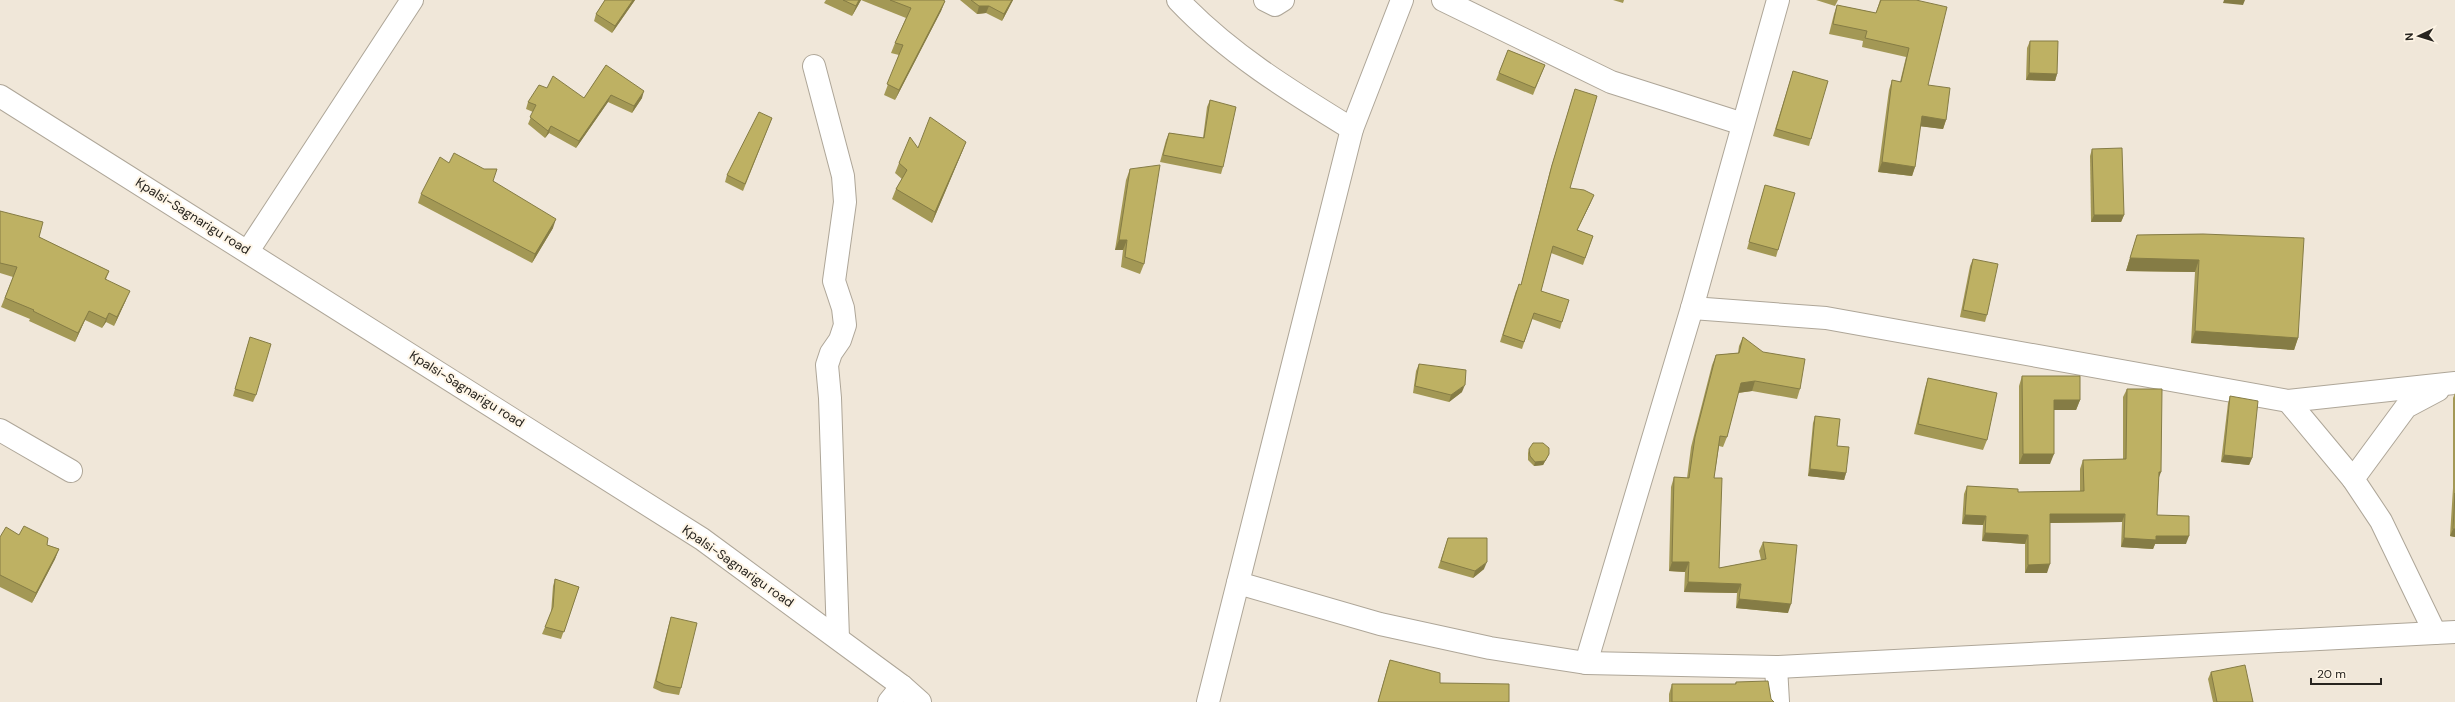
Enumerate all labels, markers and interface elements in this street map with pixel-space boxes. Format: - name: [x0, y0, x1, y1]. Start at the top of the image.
- north arrow: [2399, 16, 2439, 56]
- text: N: [2402, 32, 2416, 41]
- street label: Kpalsi-Sagnarigu road: [132, 174, 254, 258]
- street label: Kpalsi-Sagnarigu road: [406, 347, 528, 431]
- street label: Kpalsi-Sagnarigu road: [679, 521, 797, 611]
- scale bar: [2311, 660, 2381, 686]
- text: 20 m: [2317, 666, 2346, 682]

